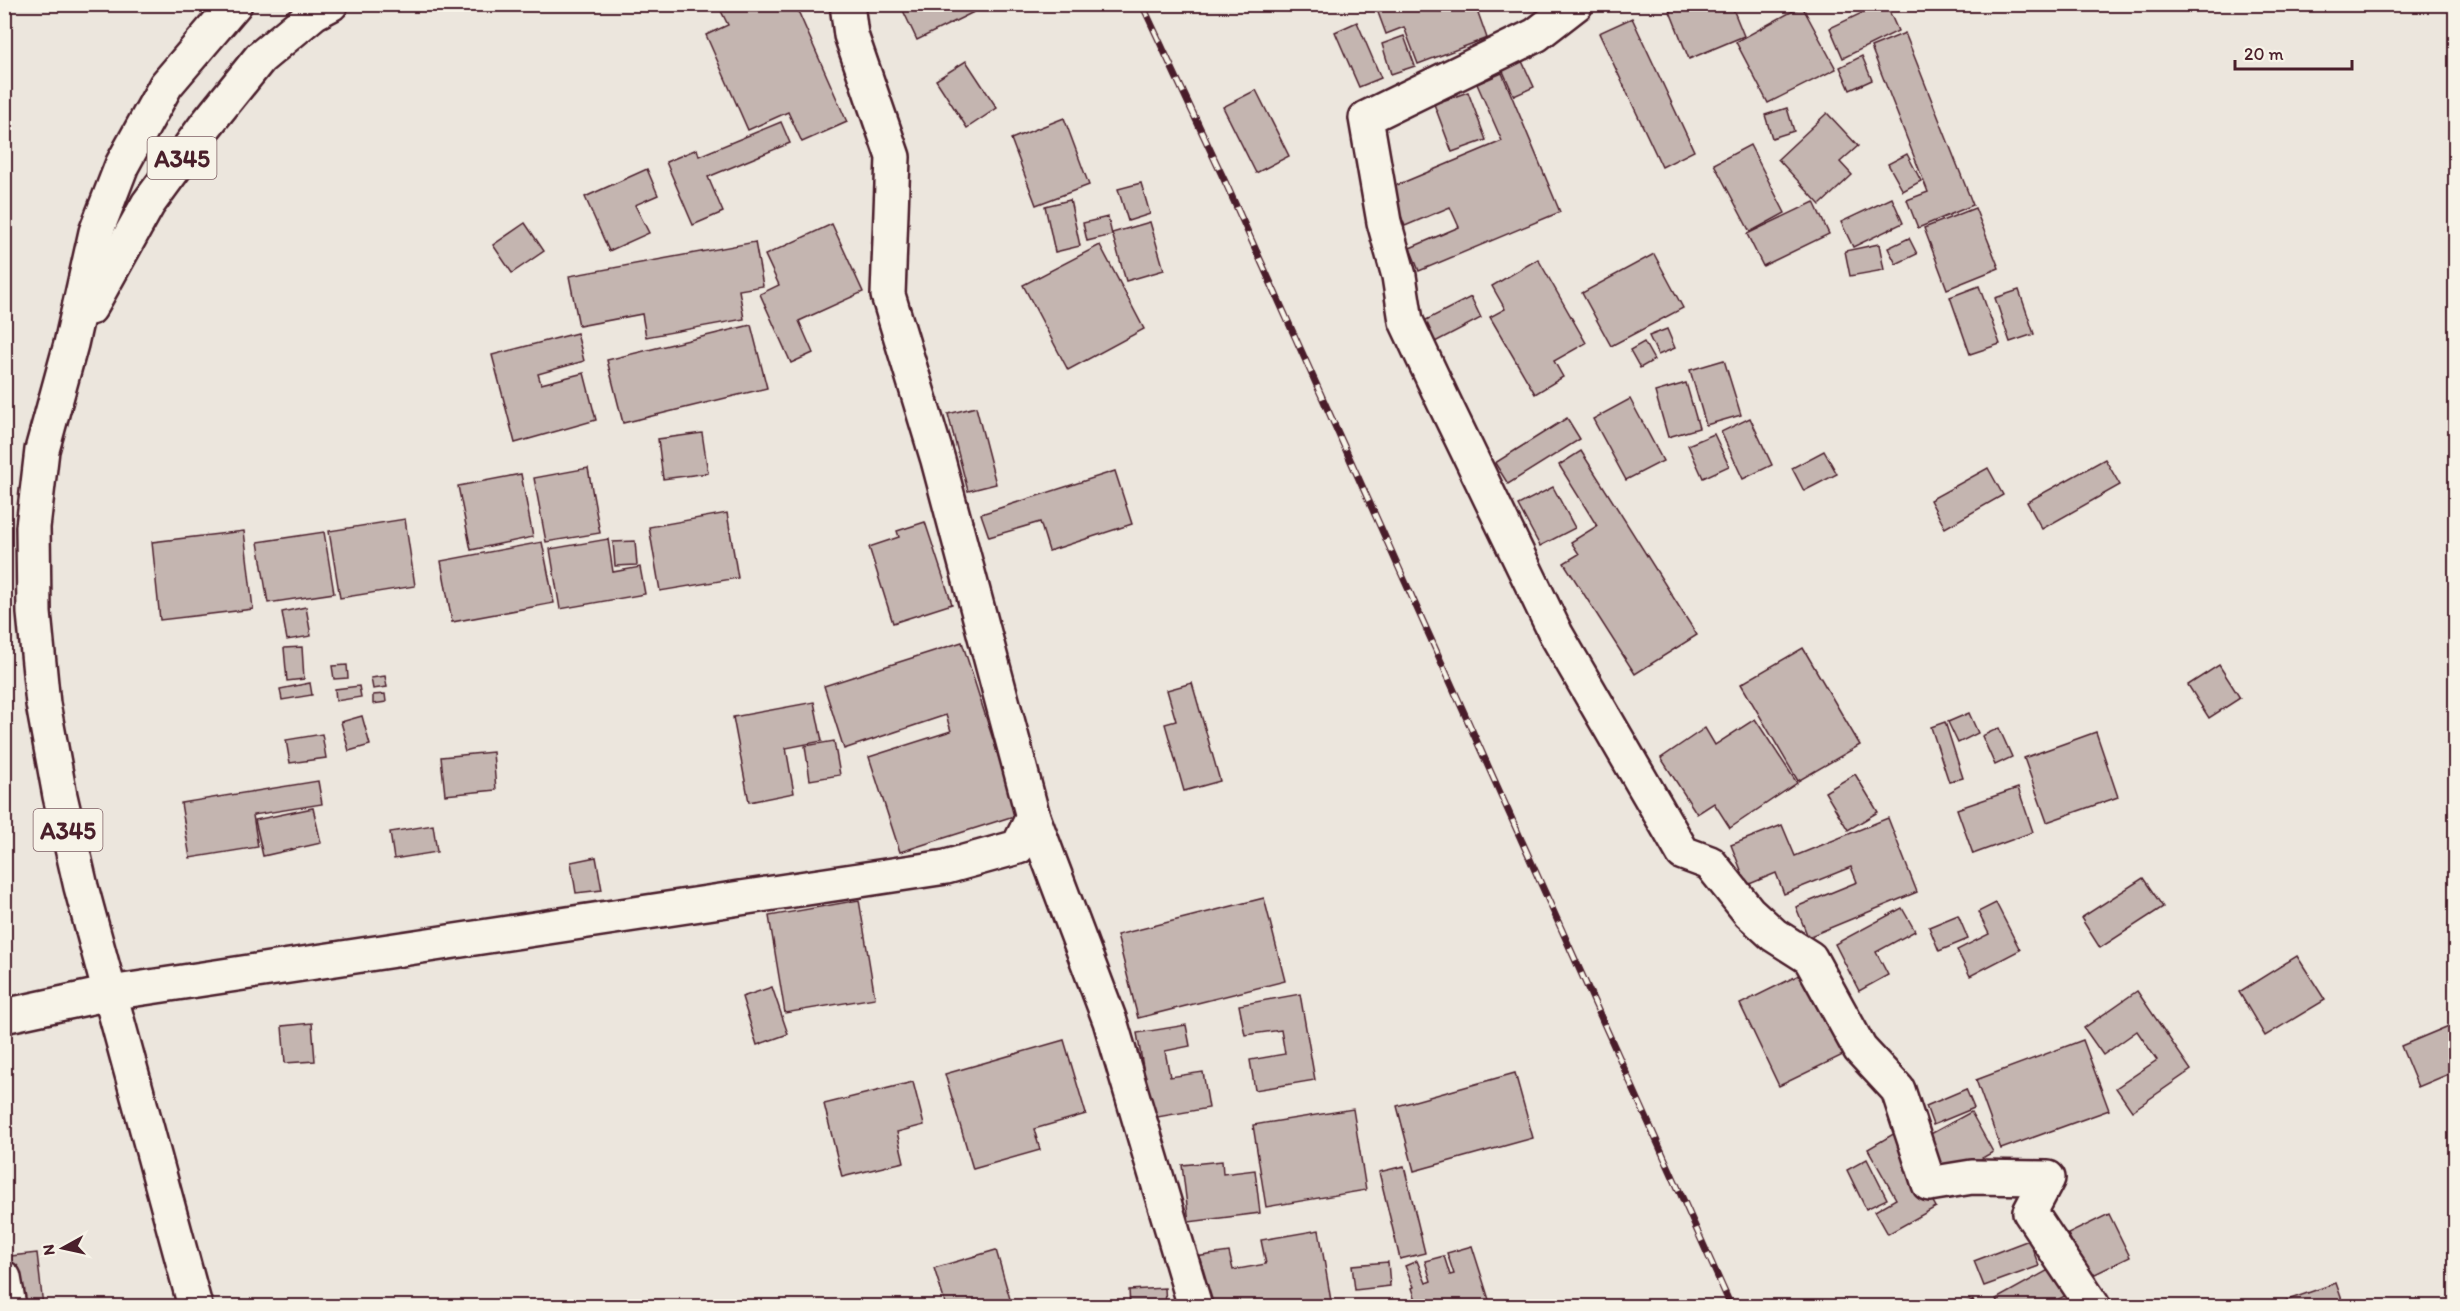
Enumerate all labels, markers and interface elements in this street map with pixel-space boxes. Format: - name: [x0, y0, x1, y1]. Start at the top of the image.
- scale bar: [2235, 33, 2352, 71]
- text: 20 m: [2244, 43, 2284, 65]
- road number: A345: [148, 137, 216, 179]
- road number: A345: [34, 809, 103, 851]
- north arrow: [33, 1218, 93, 1278]
- text: N: [38, 1243, 59, 1257]

